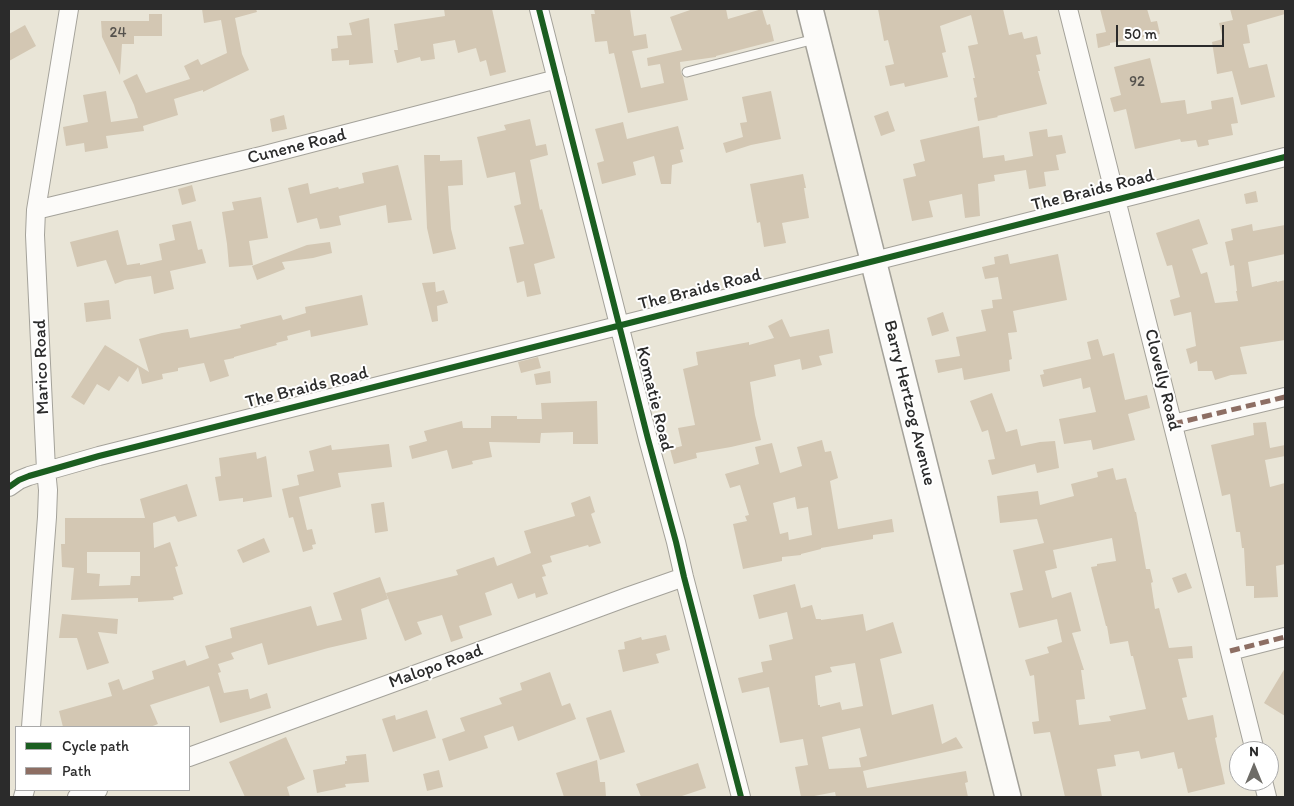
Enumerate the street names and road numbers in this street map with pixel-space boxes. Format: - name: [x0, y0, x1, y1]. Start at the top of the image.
- street label: Cunene Road: [245, 124, 349, 170]
- street label: The Braids Road: [1029, 165, 1157, 217]
- street label: The Braids Road: [636, 264, 764, 316]
- street label: Barry Hertzog Avenue: [878, 318, 940, 488]
- street label: Marico Road: [30, 319, 54, 415]
- street label: Clovelly Road: [1139, 327, 1185, 433]
- street label: Komatie Road: [631, 344, 677, 454]
- street label: The Braids Road: [243, 362, 371, 414]
- street label: Malopo Road: [386, 640, 486, 694]

